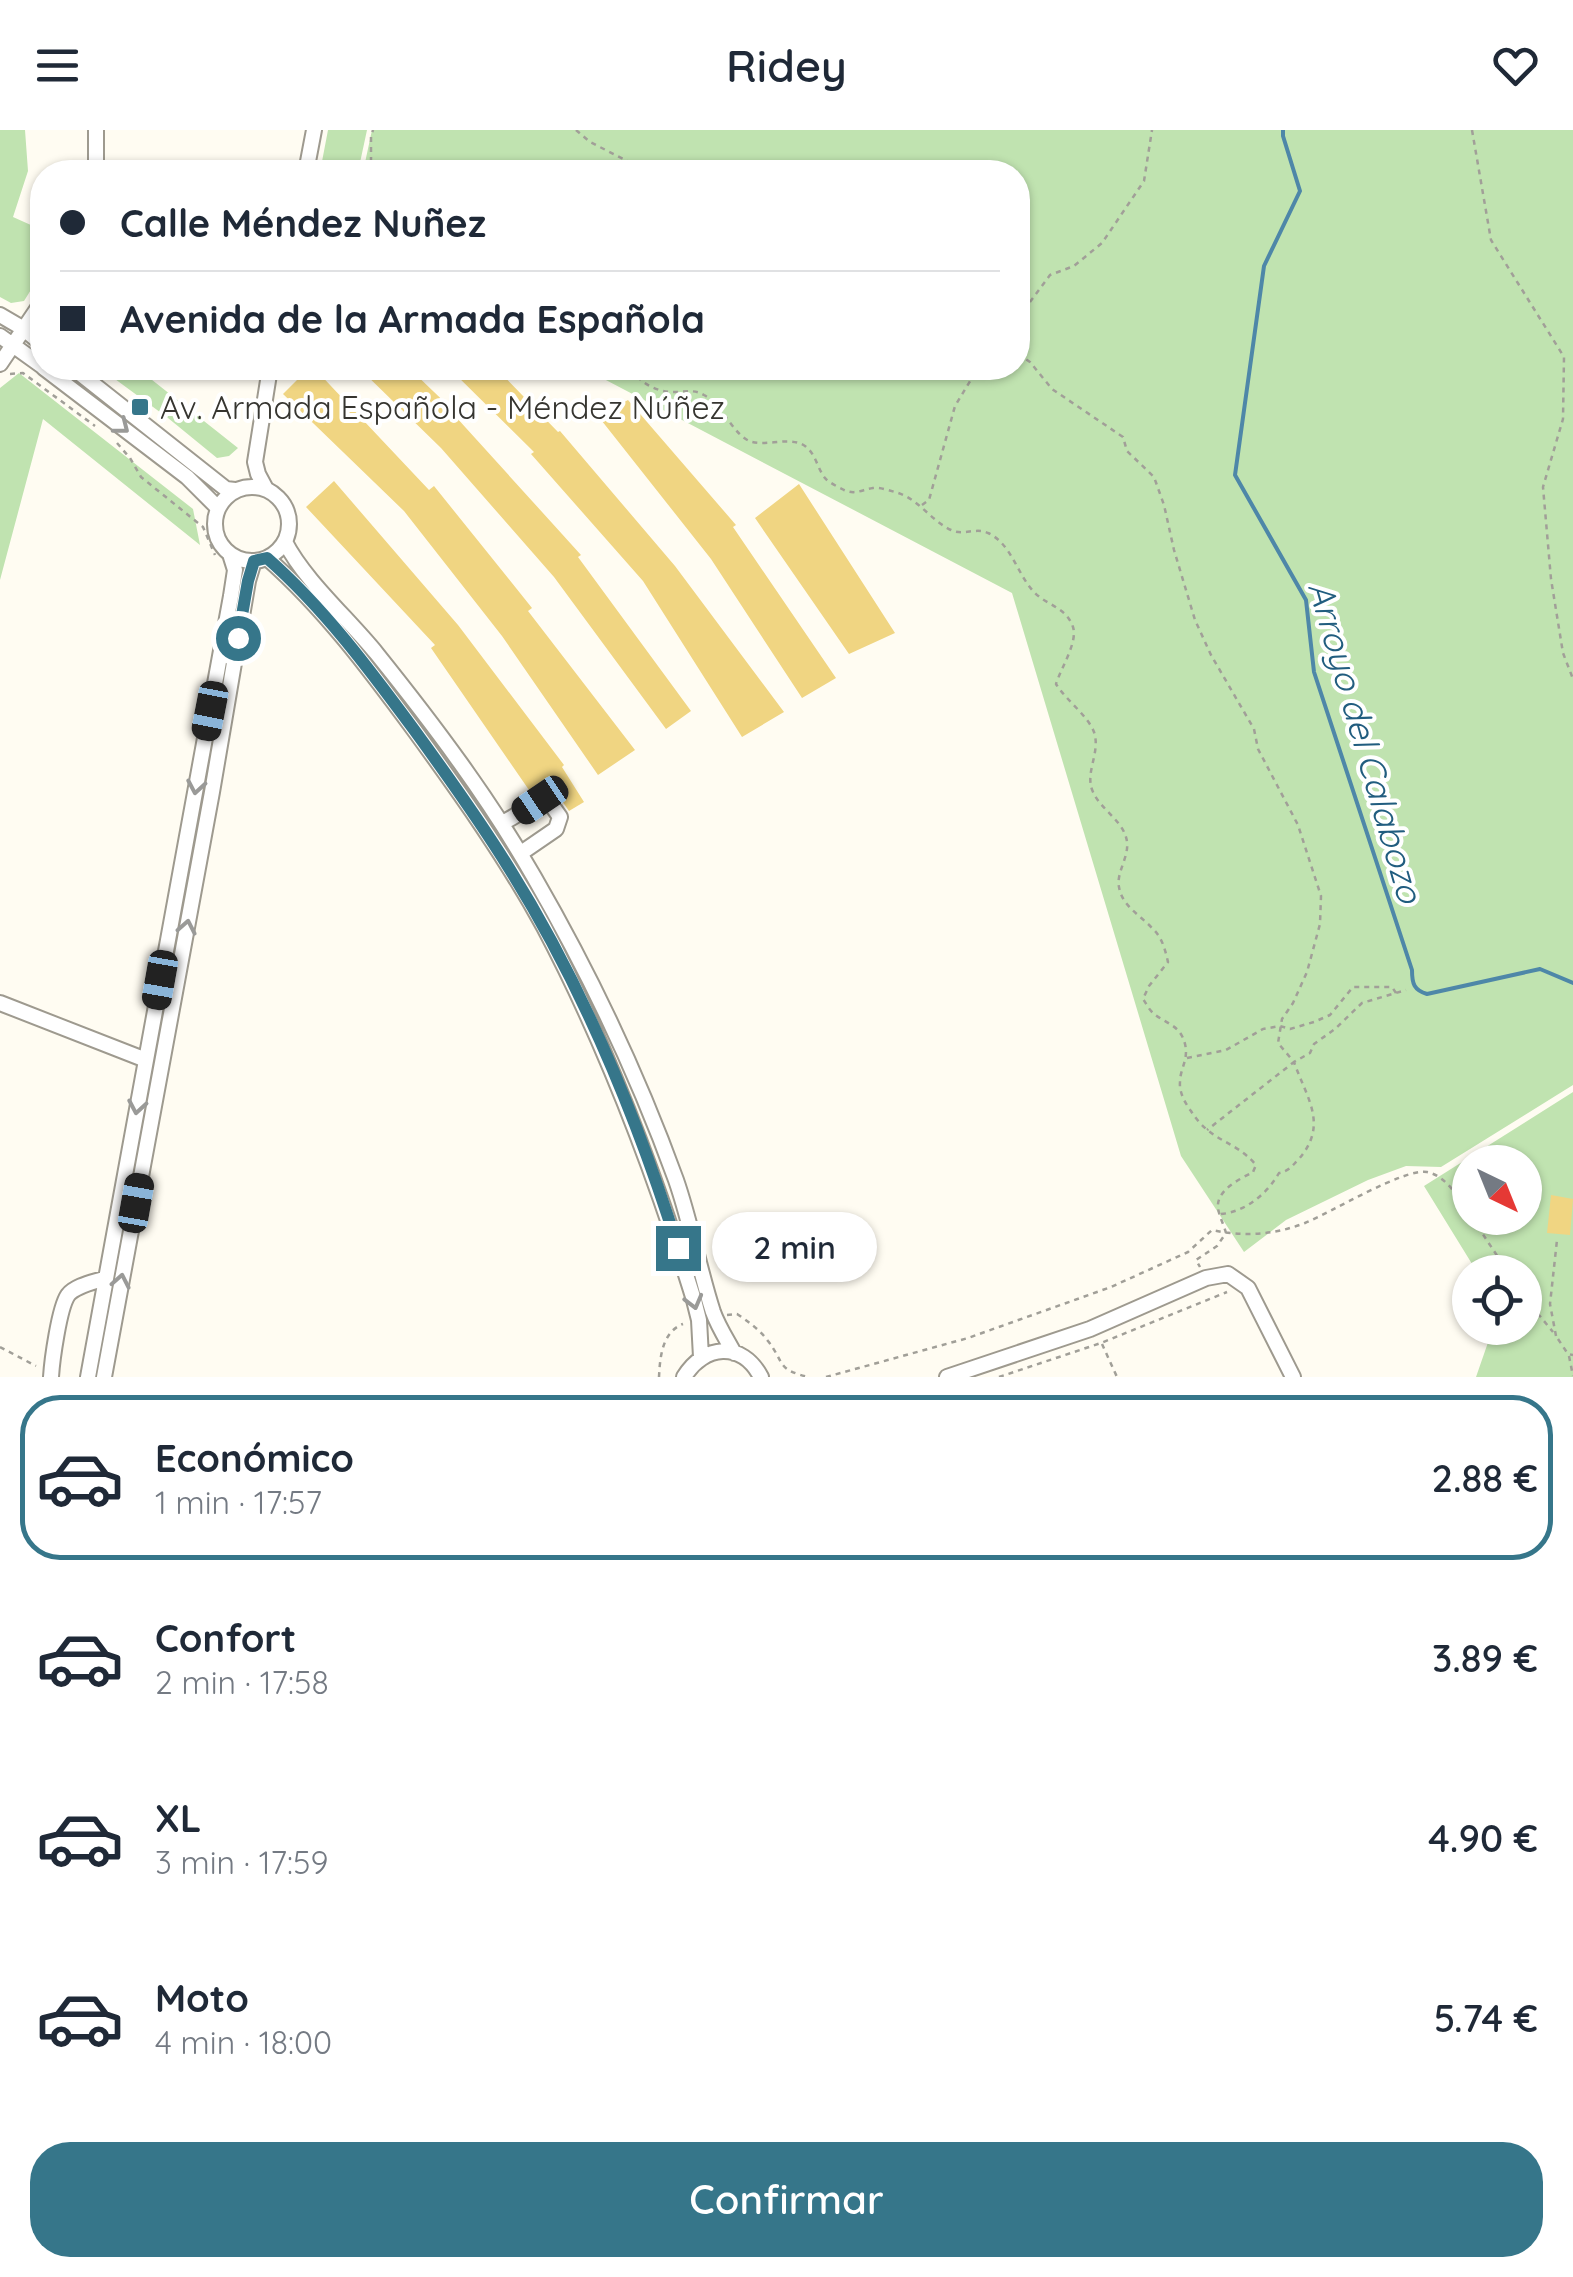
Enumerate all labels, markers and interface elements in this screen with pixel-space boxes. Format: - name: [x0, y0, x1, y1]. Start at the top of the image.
- text: Ridey: [726, 37, 847, 93]
- icon: menu: [30, 38, 85, 93]
- icon: heart: [1488, 38, 1543, 93]
- text: Calle Méndez Nuñez: [120, 199, 486, 247]
- text: Avenida de la Armada Española: [120, 295, 705, 343]
- place label: Av. Armada Española - Méndez Núñez: [160, 387, 725, 427]
- marker: Av. Armada Española - Méndez Núñez: [129, 396, 151, 418]
- one-way arrow: [110, 415, 128, 433]
- water label: Arroyo del Calabozo: [1299, 576, 1433, 909]
- route start: [216, 616, 261, 661]
- car: [190, 679, 230, 743]
- car: [507, 771, 573, 829]
- one-way arrow: [186, 779, 207, 796]
- one-way arrow: [176, 919, 197, 935]
- car: [140, 948, 180, 1012]
- one-way arrow: [128, 1098, 149, 1115]
- north arrow: [1452, 1145, 1542, 1235]
- map controls: [1452, 1145, 1542, 1345]
- car: [116, 1171, 156, 1235]
- callout: 2 min: [713, 1213, 878, 1283]
- route end: [656, 1226, 701, 1271]
- text: 2 min: [753, 1227, 836, 1267]
- button: locate: [1452, 1255, 1542, 1345]
- one-way arrow: [110, 1273, 131, 1290]
- one-way arrow: [682, 1293, 703, 1310]
- icon: car: [35, 1433, 125, 1523]
- text: Económico: [155, 1434, 354, 1482]
- text: 2.88 €: [1432, 1454, 1538, 1502]
- text: 1 min · 17:57: [155, 1482, 322, 1522]
- icon: car: [35, 1613, 125, 1703]
- text: Confort: [155, 1614, 296, 1662]
- text: 3.89 €: [1432, 1634, 1538, 1682]
- text: 2 min · 17:58: [155, 1662, 329, 1702]
- icon: car: [35, 1793, 125, 1883]
- text: XL: [155, 1794, 201, 1842]
- text: 4.90 €: [1428, 1814, 1538, 1862]
- text: 3 min · 17:59: [155, 1842, 328, 1882]
- icon: car: [35, 1973, 125, 2063]
- text: Moto: [155, 1974, 249, 2022]
- text: 5.74 €: [1434, 1994, 1538, 2042]
- text: 4 min · 18:00: [155, 2022, 332, 2062]
- button: Confirmar: [30, 2142, 1543, 2257]

